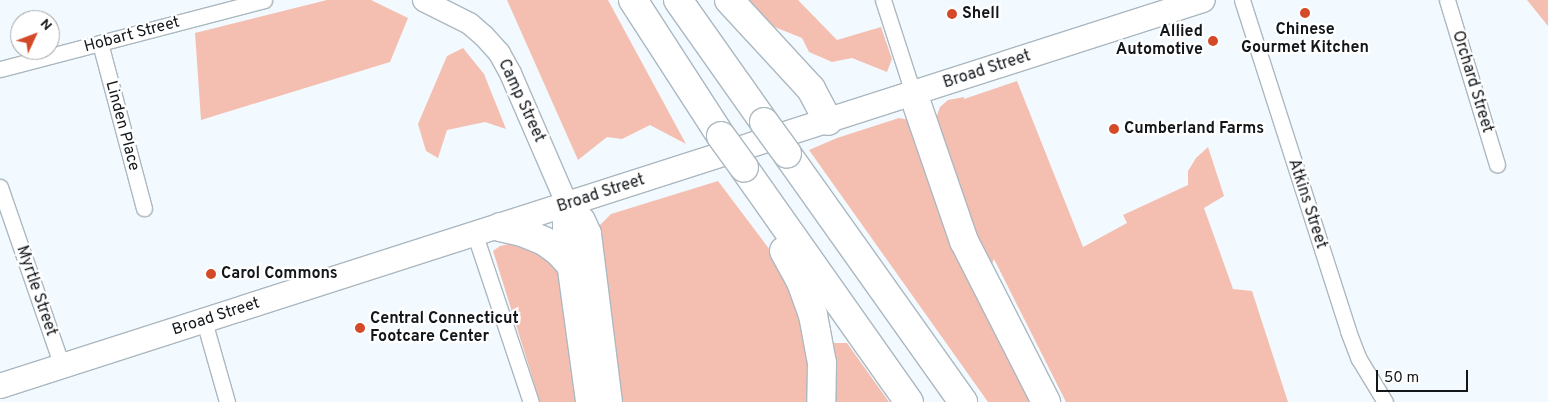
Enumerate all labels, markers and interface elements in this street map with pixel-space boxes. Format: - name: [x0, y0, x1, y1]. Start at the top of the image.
- place label: Shell: [962, 4, 1000, 24]
- marker: Chinese Gourmet Kitchen: [1299, 7, 1311, 19]
- marker: Shell: [946, 8, 958, 20]
- north arrow: [10, 10, 60, 60]
- street label: Hobart Street: [82, 13, 182, 57]
- text: N: [36, 16, 55, 35]
- place label: Chinese Gourmet Kitchen: [1241, 20, 1369, 58]
- place label: Allied Automotive: [1116, 22, 1203, 60]
- street label: Orchard Street: [1447, 29, 1497, 135]
- marker: Allied Automotive: [1207, 35, 1219, 47]
- street label: Broad Street: [941, 47, 1033, 93]
- street label: Camp Street: [493, 56, 549, 146]
- street label: Linden Place: [101, 79, 143, 173]
- place label: Cumberland Farms: [1124, 119, 1264, 139]
- marker: Cumberland Farms: [1108, 123, 1120, 135]
- street label: Atkins Street: [1283, 157, 1331, 251]
- street label: Broad Street: [555, 171, 647, 217]
- street label: Myrtle Street: [12, 243, 60, 339]
- place label: Carol Commons: [221, 264, 338, 284]
- marker: Carol Commons: [205, 268, 217, 280]
- street label: Broad Street: [170, 294, 262, 340]
- place label: Central Connecticut Footcare Center: [370, 309, 519, 347]
- marker: Central Connecticut Footcare Center: [354, 322, 366, 334]
- scale bar: [1378, 360, 1470, 392]
- text: 50 m: [1384, 369, 1419, 388]

